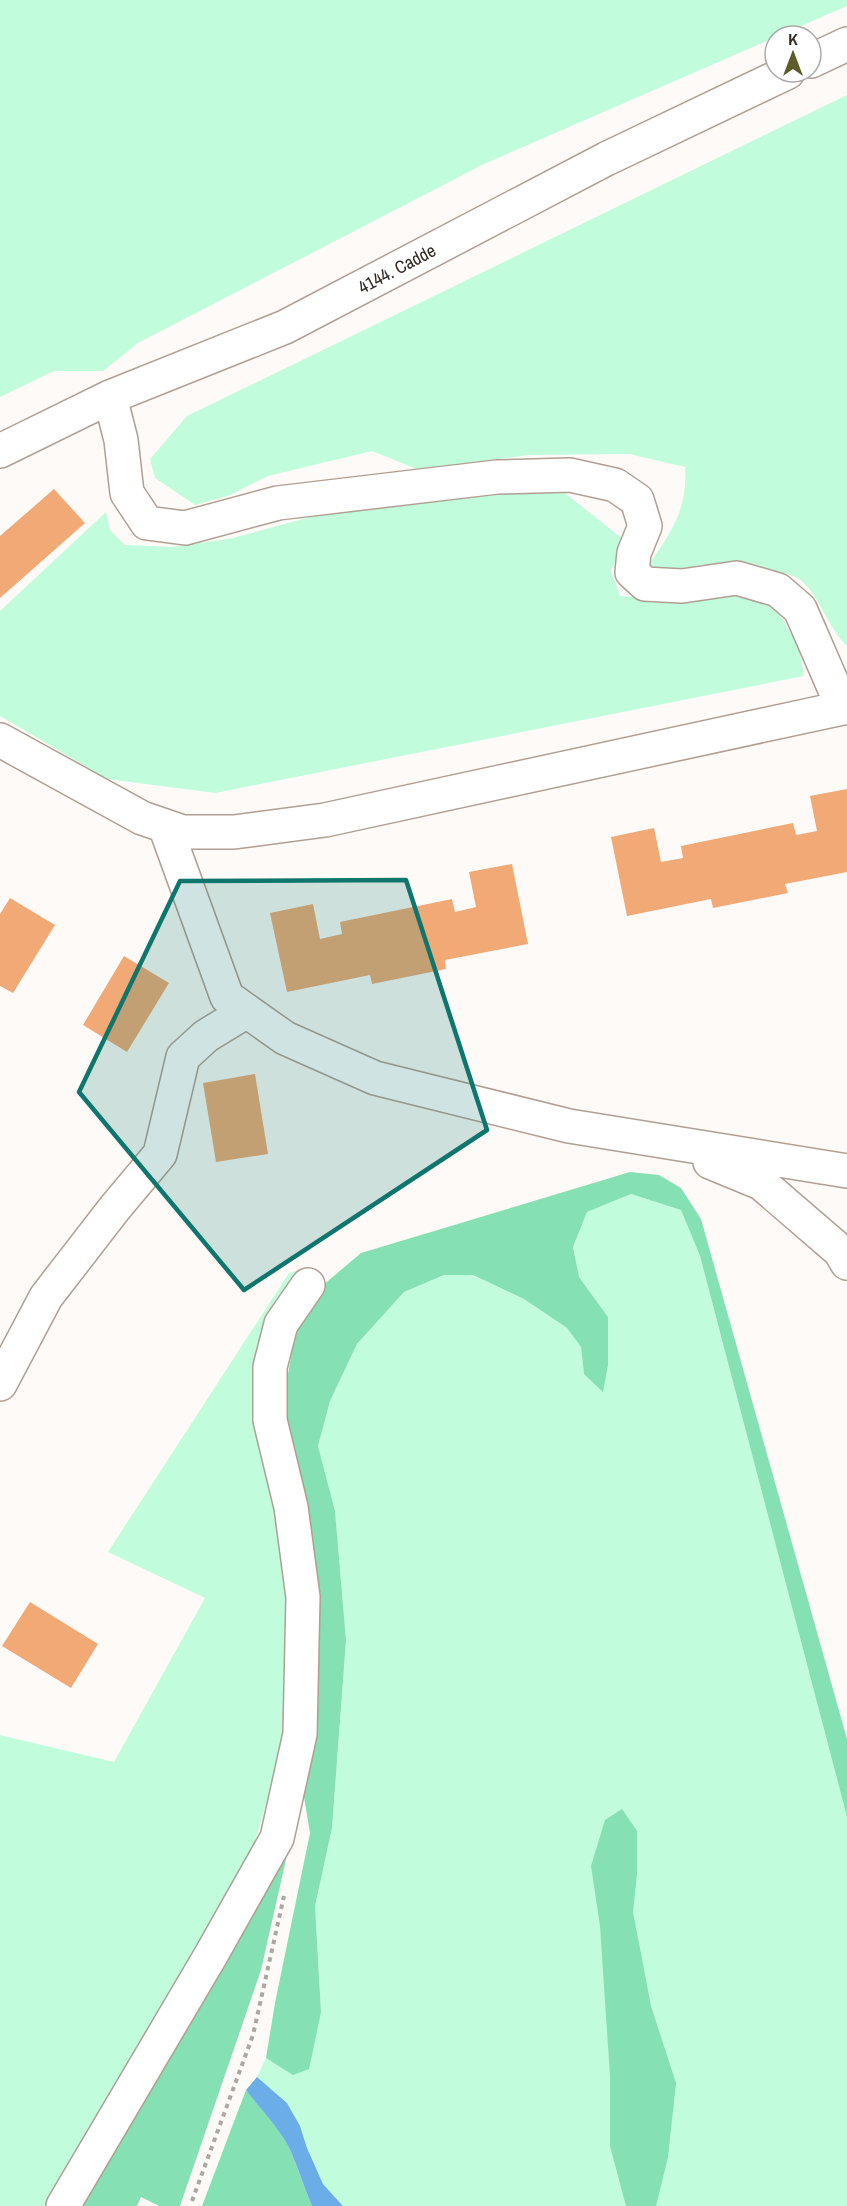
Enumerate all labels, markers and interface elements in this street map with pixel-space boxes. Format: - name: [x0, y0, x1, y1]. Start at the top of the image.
- north arrow: [763, 24, 823, 84]
- text: K: [788, 28, 798, 50]
- street label: 4144. Cadde: [354, 238, 440, 299]

